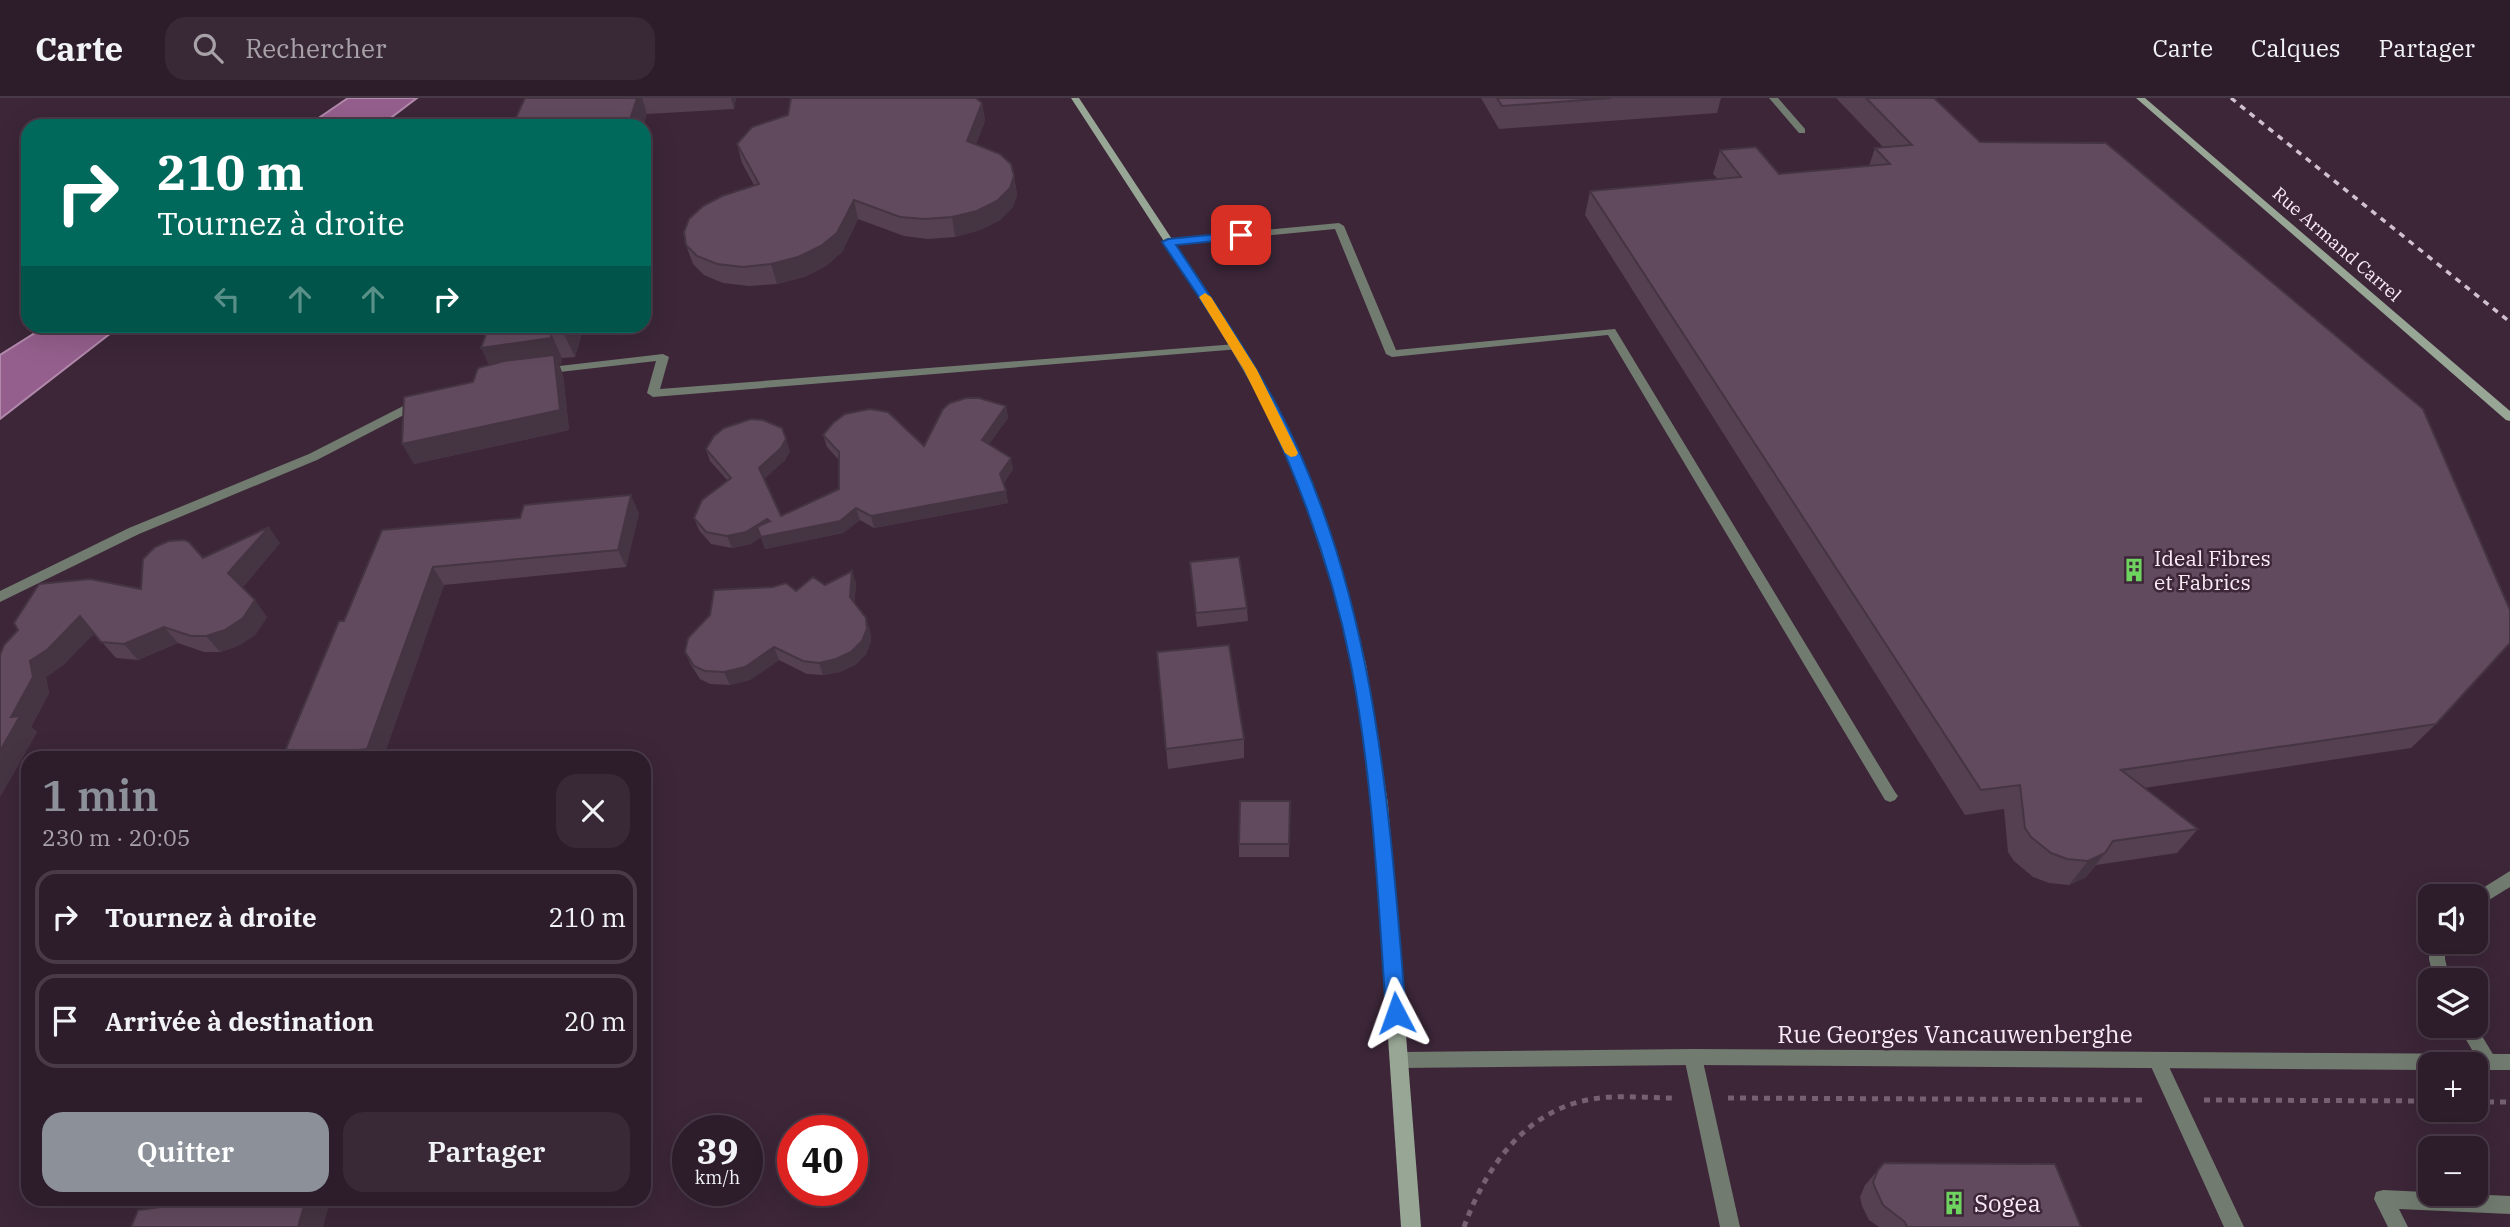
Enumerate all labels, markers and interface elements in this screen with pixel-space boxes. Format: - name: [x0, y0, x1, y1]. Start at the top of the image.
- search box: [165, 17, 655, 80]
- text: Carte: [35, 27, 123, 70]
- icon: search: [189, 29, 227, 67]
- text: Rechercher: [245, 31, 386, 65]
- text: Carte: [2152, 32, 2213, 64]
- text: Calques: [2251, 32, 2341, 64]
- text: Partager: [2379, 32, 2475, 64]
- text: 210 m: [157, 140, 304, 203]
- icon: right: [42, 147, 133, 238]
- street label: Rue Armand Carrel: [2268, 182, 2406, 306]
- text: Tournez à droite: [157, 202, 405, 244]
- pin: [1211, 205, 1271, 265]
- icon: arrive: [1222, 216, 1260, 254]
- icon: left: [208, 280, 246, 318]
- icon: ahead: [281, 280, 319, 318]
- icon: ahead: [354, 280, 392, 318]
- icon: right: [427, 280, 465, 318]
- place label: Ideal Fibres et Fabrics: [2154, 544, 2271, 596]
- building icon: Ideal Fibres et Fabrics: [2120, 556, 2148, 584]
- text: 1 min: [42, 768, 159, 823]
- button: close: [556, 774, 630, 848]
- text: 230 m · 20:05: [42, 822, 191, 852]
- map controls: [2418, 884, 2488, 1206]
- button: sound: [2418, 884, 2488, 954]
- icon: right: [46, 898, 84, 936]
- text: Tournez à droite: [105, 900, 317, 934]
- text: 210 m: [548, 900, 626, 934]
- button: layers: [2418, 968, 2488, 1038]
- position arrow: [1359, 976, 1433, 1050]
- icon: arrive: [46, 1002, 84, 1040]
- text: Arrivée à destination: [105, 1004, 374, 1038]
- text: 20 m: [564, 1004, 626, 1038]
- street label: Rue Georges Vancauwenberghe: [1777, 1018, 2133, 1050]
- button: +: [2418, 1052, 2488, 1122]
- button: Quitter: [42, 1112, 329, 1192]
- button: Partager: [343, 1112, 630, 1192]
- speed limit sign: 40: [777, 1115, 868, 1206]
- text: 39: [696, 1128, 739, 1174]
- button: −: [2418, 1136, 2488, 1206]
- text: km/h: [695, 1166, 740, 1189]
- place label: Sogea: [1974, 1187, 2041, 1219]
- building icon: Sogea: [1940, 1189, 1968, 1217]

